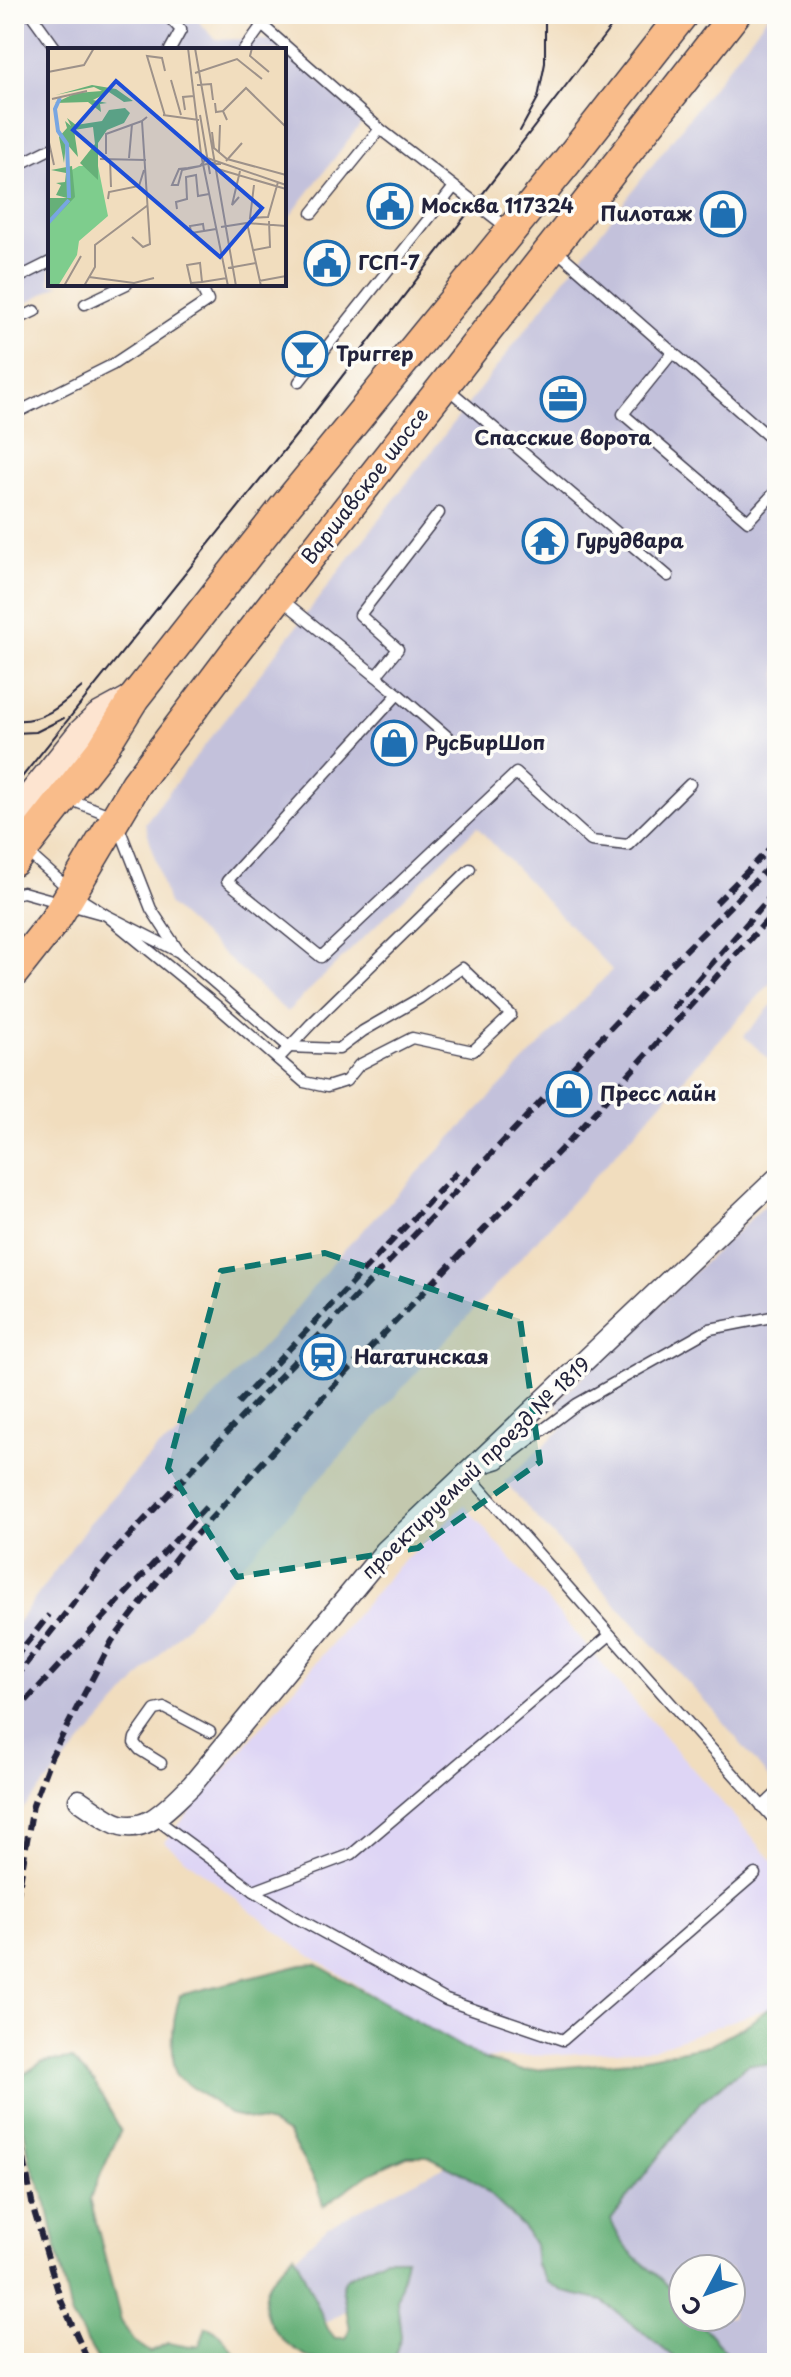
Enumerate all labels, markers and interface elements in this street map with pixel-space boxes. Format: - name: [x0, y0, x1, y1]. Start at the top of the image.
- inset map: [48, 48, 286, 286]
- public building icon: Москва 117324: [366, 182, 414, 230]
- place label: Москва 117324: [421, 190, 574, 220]
- shop icon: Пилотаж: [699, 190, 747, 238]
- place label: Пилотаж: [600, 198, 692, 228]
- public building icon: ГСП-7: [303, 239, 351, 287]
- place label: ГСП-7: [358, 247, 420, 277]
- bar icon: Триггер: [281, 330, 329, 378]
- place label: Триггер: [336, 338, 413, 368]
- office icon: Спасские ворота: [539, 375, 587, 423]
- street label: Варшавское шоссе: [293, 401, 435, 570]
- place label: Спасские ворота: [474, 422, 652, 452]
- temple icon: Гурудвара: [521, 517, 569, 565]
- place label: Гурудвара: [576, 525, 684, 555]
- shop icon: РусБирШоп: [370, 719, 418, 767]
- place label: РусБирШоп: [425, 727, 545, 757]
- shop icon: Пресс лайн: [545, 1070, 593, 1118]
- place label: Пресс лайн: [600, 1078, 716, 1108]
- station icon: Нагатинская: [299, 1333, 347, 1381]
- place label: Нагатинская: [354, 1341, 489, 1371]
- street label: проектируемый проезд № 1819: [354, 1349, 597, 1585]
- north arrow: [667, 2253, 747, 2333]
- text: С: [673, 2290, 709, 2324]

